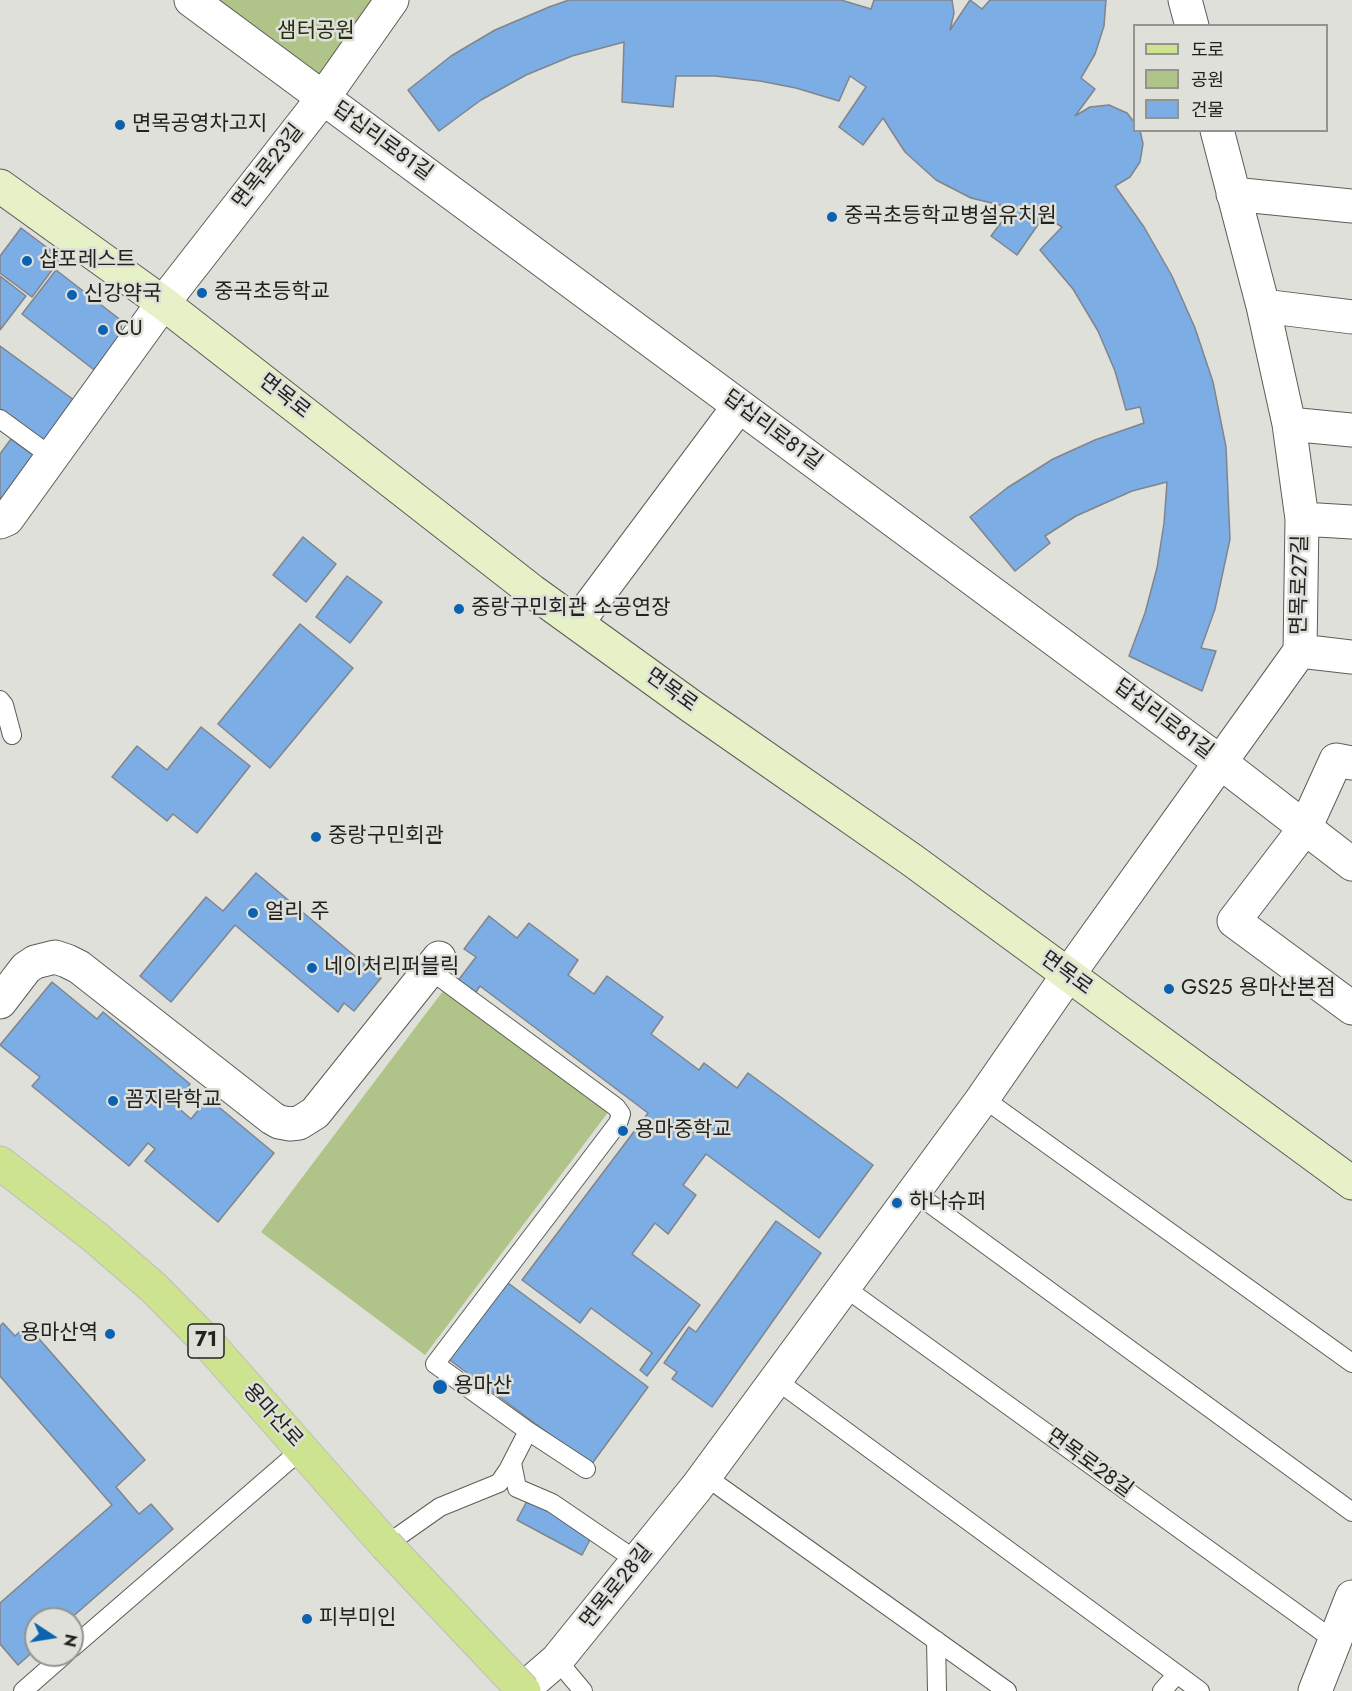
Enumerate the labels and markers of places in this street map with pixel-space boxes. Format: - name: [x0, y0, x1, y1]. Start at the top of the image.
- place label: 면목공영차고지: [132, 112, 267, 138]
- marker: 면목공영차고지: [113, 118, 127, 132]
- place label: 중곡초등학교병설유치원: [844, 204, 1057, 230]
- marker: 중곡초등학교병설유치원: [825, 210, 839, 224]
- place label: 샵포레스트: [39, 248, 136, 274]
- marker: 샵포레스트: [20, 254, 34, 268]
- place label: 중곡초등학교: [214, 280, 330, 306]
- place label: 신강약국: [84, 282, 161, 308]
- marker: 중곡초등학교: [195, 286, 209, 300]
- marker: 신강약국: [65, 288, 79, 302]
- place label: CU: [115, 317, 143, 343]
- marker: CU: [96, 323, 110, 337]
- place label: 중랑구민회관 소공연장: [471, 596, 670, 622]
- marker: 중랑구민회관 소공연장: [452, 602, 466, 616]
- place label: 중랑구민회관: [328, 824, 444, 850]
- marker: 중랑구민회관: [309, 830, 323, 844]
- place label: 얼리 주: [265, 900, 329, 926]
- marker: 얼리 주: [246, 906, 260, 920]
- place label: 네이처리퍼블릭: [324, 955, 459, 981]
- marker: 네이처리퍼블릭: [305, 961, 319, 975]
- place label: GS25 용마산본점: [1181, 976, 1335, 1002]
- marker: GS25 용마산본점: [1162, 982, 1176, 996]
- place label: 꼼지락학교: [125, 1088, 222, 1114]
- marker: 꼼지락학교: [106, 1094, 120, 1108]
- place label: 용마중학교: [635, 1118, 732, 1144]
- marker: 용마중학교: [616, 1124, 630, 1138]
- place label: 하나슈퍼: [909, 1190, 986, 1216]
- marker: 하나슈퍼: [890, 1196, 904, 1210]
- place label: 용마산역: [21, 1321, 98, 1347]
- marker: 용마산역: [103, 1327, 117, 1341]
- place label: 용마산: [454, 1374, 512, 1400]
- marker: 용마산: [431, 1378, 449, 1396]
- place label: 피부미인: [319, 1606, 396, 1632]
- marker: 피부미인: [300, 1612, 314, 1626]

